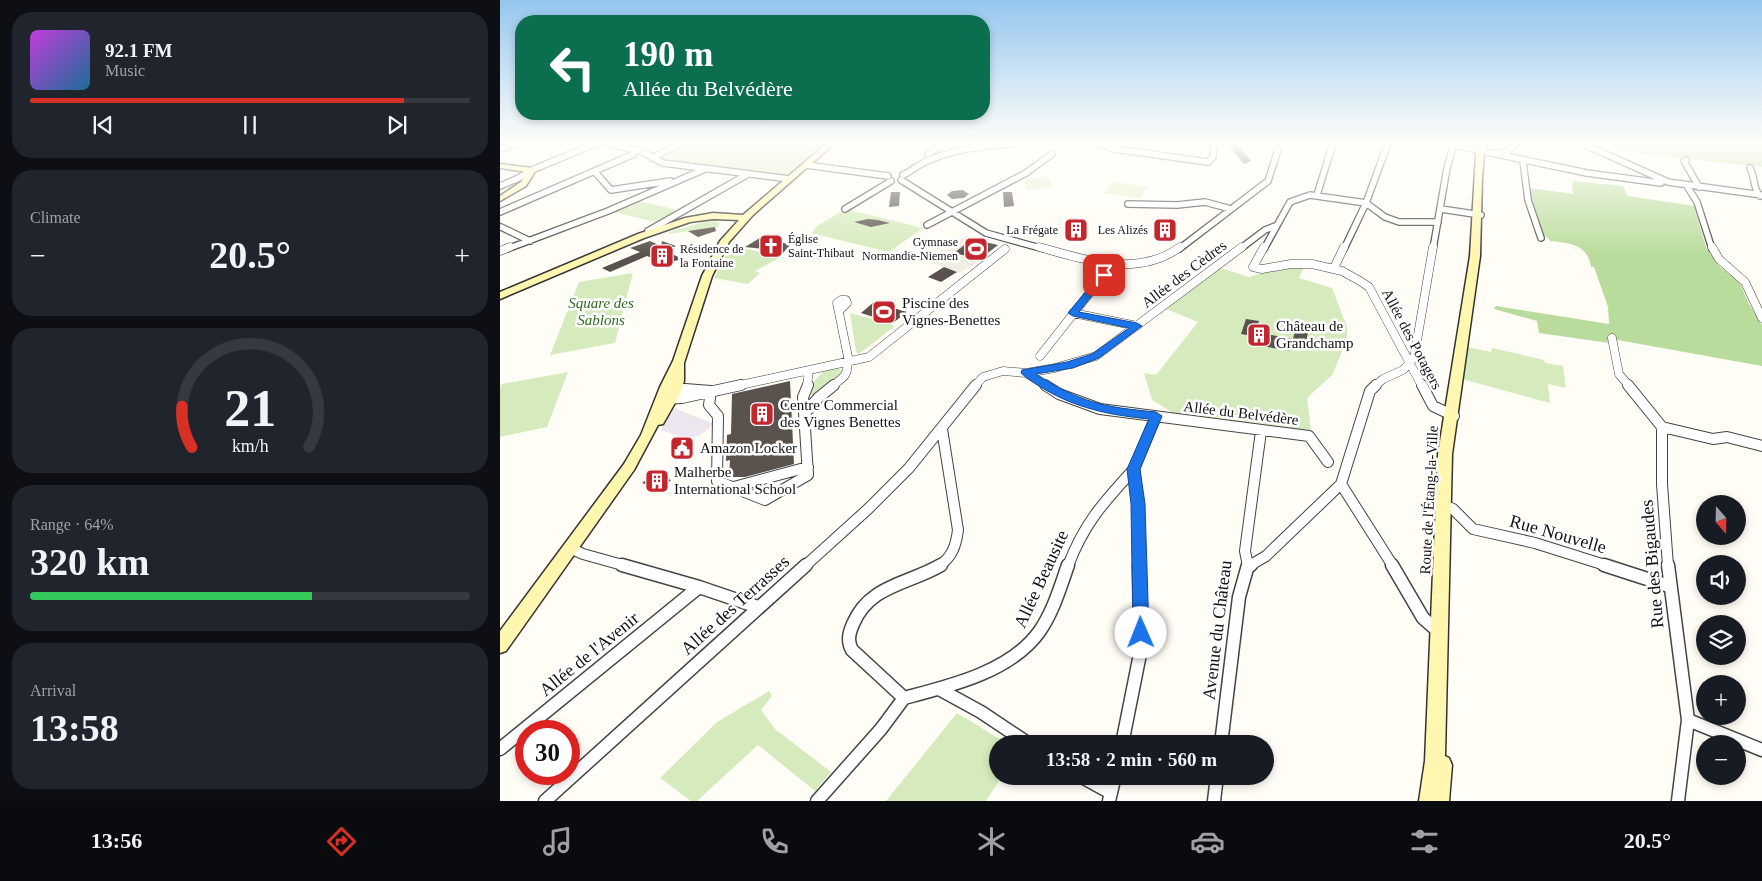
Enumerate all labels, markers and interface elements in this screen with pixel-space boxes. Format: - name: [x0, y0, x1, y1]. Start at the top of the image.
- icon: left: [540, 35, 605, 100]
- text: 190 m: [623, 35, 713, 74]
- text: 92.1 FM: [105, 40, 173, 61]
- text: Music: [105, 62, 145, 79]
- text: Allée du Belvédère: [623, 76, 793, 101]
- icon: previous: [89, 111, 117, 139]
- icon: pause: [236, 111, 264, 139]
- icon: next: [383, 111, 411, 139]
- text: Climate: [30, 209, 81, 226]
- building icon: La Frégate: [1063, 217, 1089, 243]
- building icon: Les Alizés: [1152, 217, 1178, 243]
- place label: La Frégate: [1006, 223, 1058, 237]
- place label: Les Alizés: [1098, 223, 1148, 237]
- place label: Église Saint-Thibaut: [788, 232, 855, 260]
- church icon: Église Saint-Thibaut: [758, 233, 784, 259]
- text: 20.5°: [209, 234, 291, 276]
- place label: Gymnase Normandie-Niemen: [862, 235, 958, 263]
- sports icon: Gymnase Normandie-Niemen: [963, 236, 989, 262]
- street label: Allée des Cèdres: [1139, 237, 1230, 311]
- text: −: [30, 240, 46, 271]
- text: +: [454, 240, 470, 271]
- place label: Résidence de la Fontaine: [680, 242, 744, 270]
- building icon: Résidence de la Fontaine: [649, 243, 675, 269]
- pin: [1083, 254, 1125, 296]
- icon: arrive: [1090, 261, 1118, 289]
- street label: Allée des Potagers: [1379, 286, 1445, 392]
- park label: Square des Sablons: [568, 295, 634, 328]
- place label: Piscine des Vignes-Benettes: [902, 295, 1000, 328]
- sports icon: Piscine des Vignes-Benettes: [871, 299, 897, 325]
- place label: Château de Grandchamp: [1276, 318, 1353, 351]
- building icon: Château de Grandchamp: [1246, 322, 1272, 348]
- text: 21: [224, 380, 276, 437]
- place label: Centre Commercial des Vignes Benettes: [780, 397, 901, 430]
- street label: Allée du Belvédère: [1183, 398, 1300, 428]
- building icon: Centre Commercial des Vignes Benettes: [749, 401, 775, 427]
- street label: Route de l'Étang-la-Ville: [1417, 425, 1441, 575]
- public building icon: Amazon Locker: [669, 435, 695, 461]
- text: km/h: [232, 436, 268, 456]
- place label: Amazon Locker: [700, 440, 797, 456]
- place label: Malherbe International School: [674, 464, 796, 497]
- building icon: Malherbe International School: [644, 468, 670, 494]
- north arrow: [1696, 495, 1746, 545]
- map controls: [1696, 495, 1746, 785]
- street label: Rue des Bigaudes: [1636, 499, 1668, 629]
- street label: Rue Nouvelle: [1507, 511, 1609, 557]
- text: Range · 64%: [30, 516, 114, 533]
- street label: Allée Beausite: [1010, 527, 1072, 631]
- text: 320 km: [30, 541, 149, 583]
- street label: Allée des Terrasses: [677, 551, 793, 659]
- button: sound: [1696, 555, 1746, 605]
- street label: Avenue du Château: [1199, 559, 1235, 701]
- position arrow: [1114, 606, 1166, 658]
- street label: Allée de l'Avenir: [535, 608, 643, 700]
- button: layers: [1696, 615, 1746, 665]
- button: +: [1696, 675, 1746, 725]
- text: Arrival: [30, 682, 76, 699]
- text: 13:58: [30, 707, 119, 749]
- speed limit sign: 30: [515, 720, 580, 785]
- button: −: [1696, 735, 1746, 785]
- text: 13:58 · 2 min · 560 m: [1046, 749, 1217, 770]
- icon: directions: [324, 824, 359, 859]
- icon: music: [540, 824, 575, 859]
- icon: phone: [757, 824, 792, 859]
- icon: climate: [974, 824, 1009, 859]
- icon: car: [1190, 824, 1225, 859]
- icon: filters: [1407, 824, 1442, 859]
- text: 13:56: [91, 828, 142, 853]
- text: 20.5°: [1624, 828, 1671, 853]

